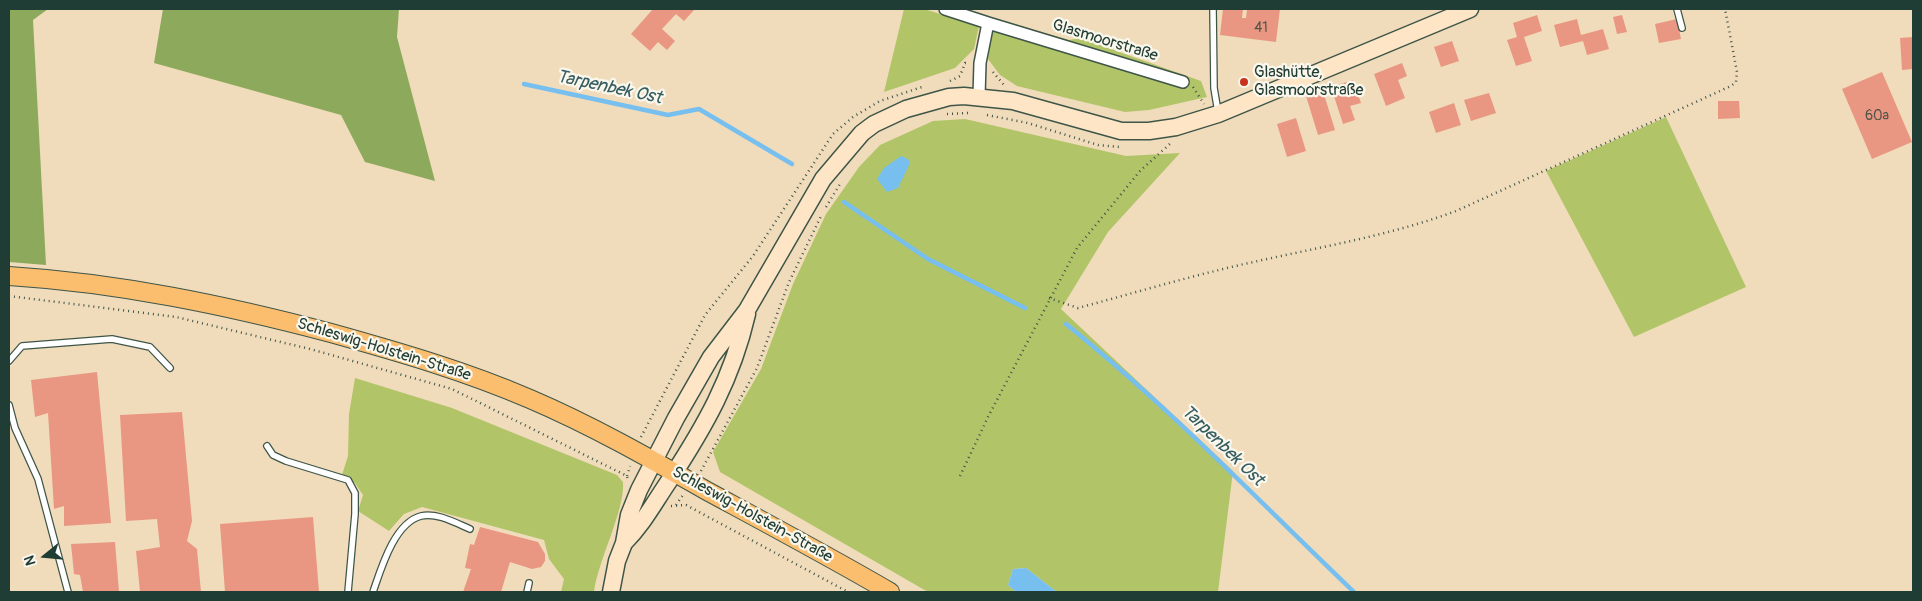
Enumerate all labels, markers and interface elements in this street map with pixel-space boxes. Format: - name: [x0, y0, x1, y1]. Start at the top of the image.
- street label: Glasmoorstraße: [1050, 16, 1160, 66]
- house number: 41: [1254, 20, 1268, 36]
- place label: Glashütte, Glasmoorstraße: [1254, 63, 1363, 101]
- water label: Tarpenbek Ost: [555, 66, 663, 110]
- marker: Glashütte, Glasmoorstraße: [1238, 76, 1250, 88]
- house number: 60a: [1865, 108, 1889, 124]
- street label: Schleswig-Holstein-Straße: [295, 314, 473, 386]
- water label: Tarpenbek Ost: [1176, 401, 1268, 491]
- street label: Schleswig-Holstein-Straße: [668, 463, 836, 567]
- north arrow: [20, 531, 70, 581]
- text: N: [21, 554, 40, 568]

